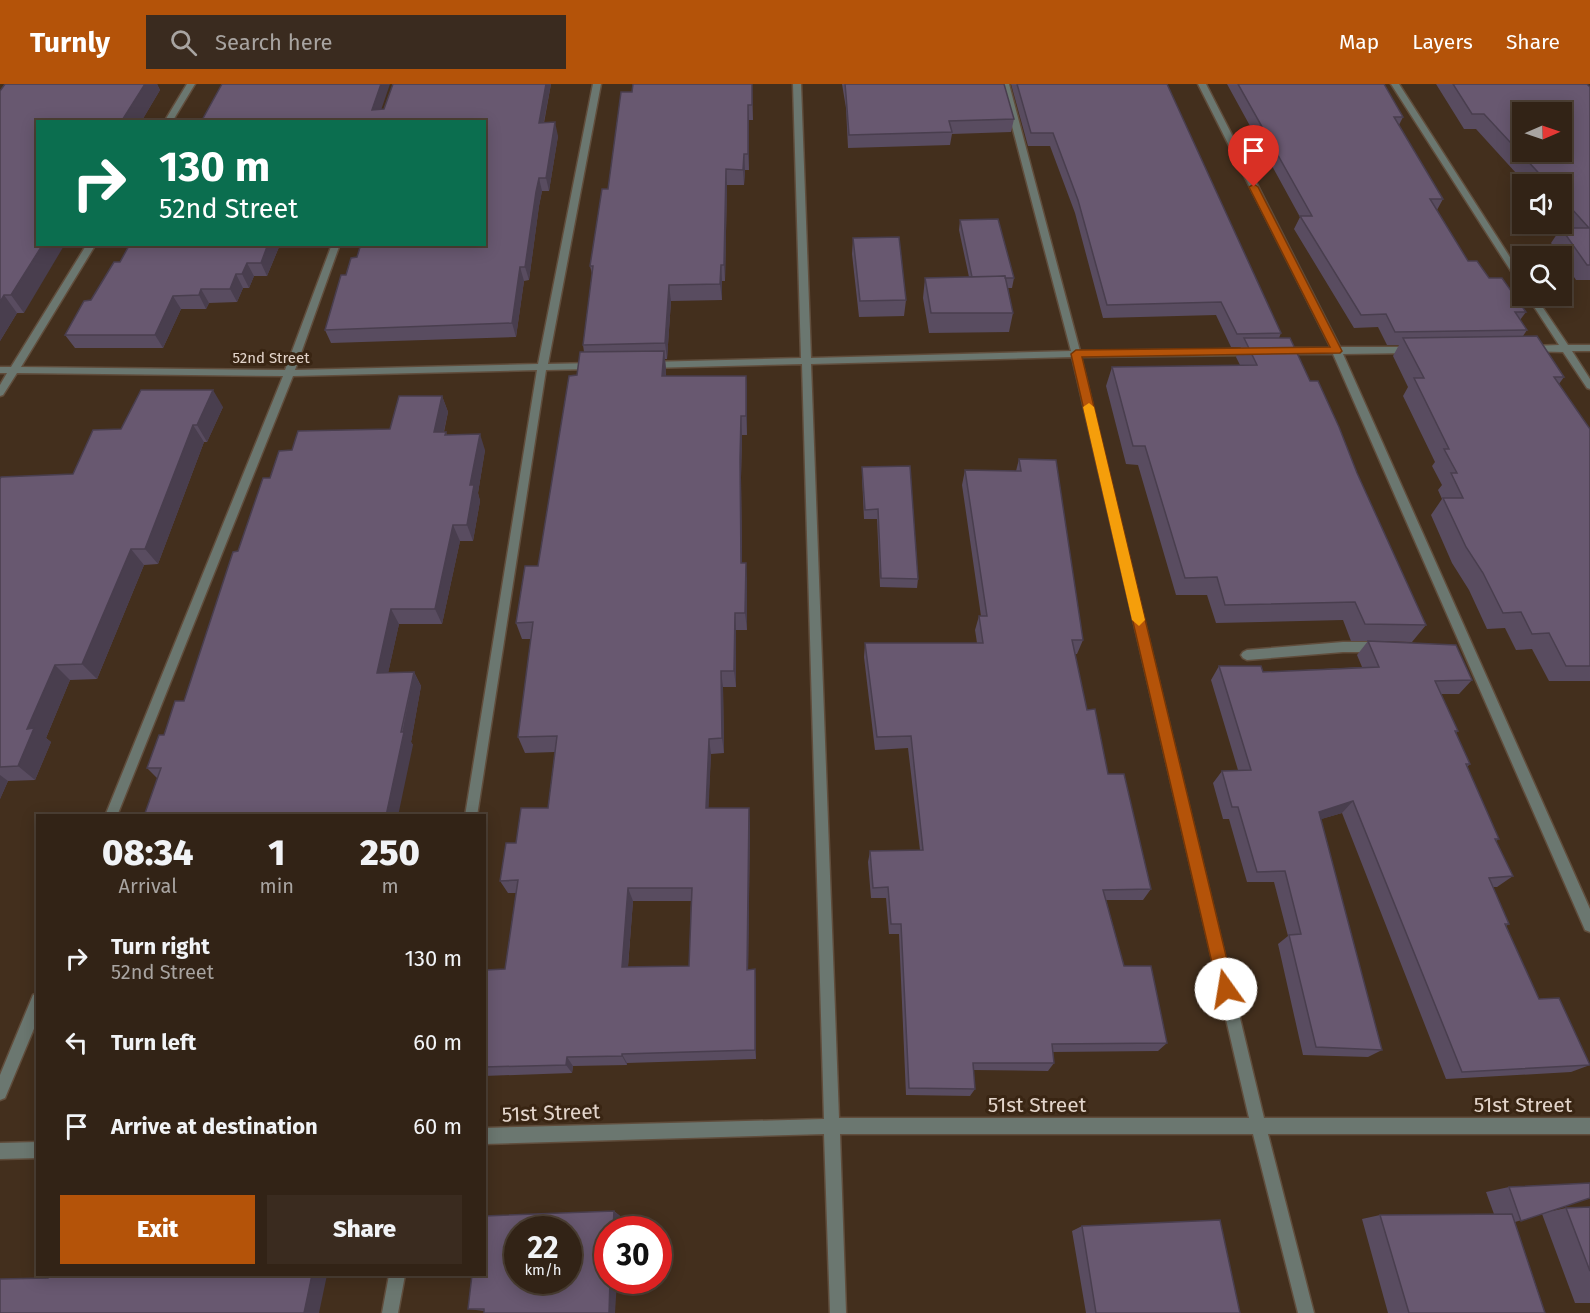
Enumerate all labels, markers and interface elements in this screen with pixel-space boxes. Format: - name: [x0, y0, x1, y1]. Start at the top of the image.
- search box: [146, 15, 566, 69]
- text: Turnly: [30, 26, 110, 59]
- icon: search: [167, 26, 200, 59]
- text: Search here: [215, 29, 332, 56]
- text: Map: [1339, 29, 1379, 55]
- text: Layers: [1412, 29, 1473, 55]
- text: Share: [1506, 29, 1560, 55]
- north arrow: [1512, 102, 1572, 162]
- map controls: [1512, 102, 1572, 306]
- pin: [1228, 125, 1279, 187]
- icon: arrive: [1237, 134, 1270, 167]
- text: 130 m: [159, 142, 270, 192]
- icon: right: [60, 144, 138, 222]
- button: sound: [1512, 174, 1572, 234]
- text: 52nd Street: [159, 193, 298, 225]
- button: search: [1512, 246, 1572, 306]
- street label: 52nd Street: [232, 349, 310, 367]
- text: 08:34: [102, 831, 194, 875]
- text: 1: [268, 831, 285, 875]
- text: 250: [360, 831, 420, 875]
- text: Arrival: [118, 874, 177, 898]
- text: min: [260, 874, 294, 898]
- text: m: [381, 874, 399, 898]
- text: Turn right: [111, 933, 210, 960]
- icon: right: [60, 942, 93, 975]
- text: 130 m: [405, 945, 462, 972]
- position arrow: [1194, 957, 1258, 1021]
- text: 52nd Street: [111, 960, 214, 984]
- icon: left: [60, 1026, 93, 1059]
- text: Turn left: [111, 1029, 196, 1056]
- text: 60 m: [413, 1029, 462, 1056]
- street label: 51st Street: [988, 1092, 1087, 1118]
- street label: 51st Street: [1474, 1092, 1573, 1118]
- street label: 51st Street: [501, 1098, 601, 1128]
- icon: arrive: [60, 1110, 93, 1143]
- text: Arrive at destination: [111, 1113, 318, 1140]
- text: 60 m: [413, 1113, 462, 1140]
- button: Exit: [60, 1195, 255, 1264]
- button: Share: [267, 1195, 462, 1264]
- speed limit sign: 30: [594, 1216, 672, 1294]
- text: 22: [527, 1230, 559, 1266]
- text: km/h: [524, 1261, 562, 1279]

